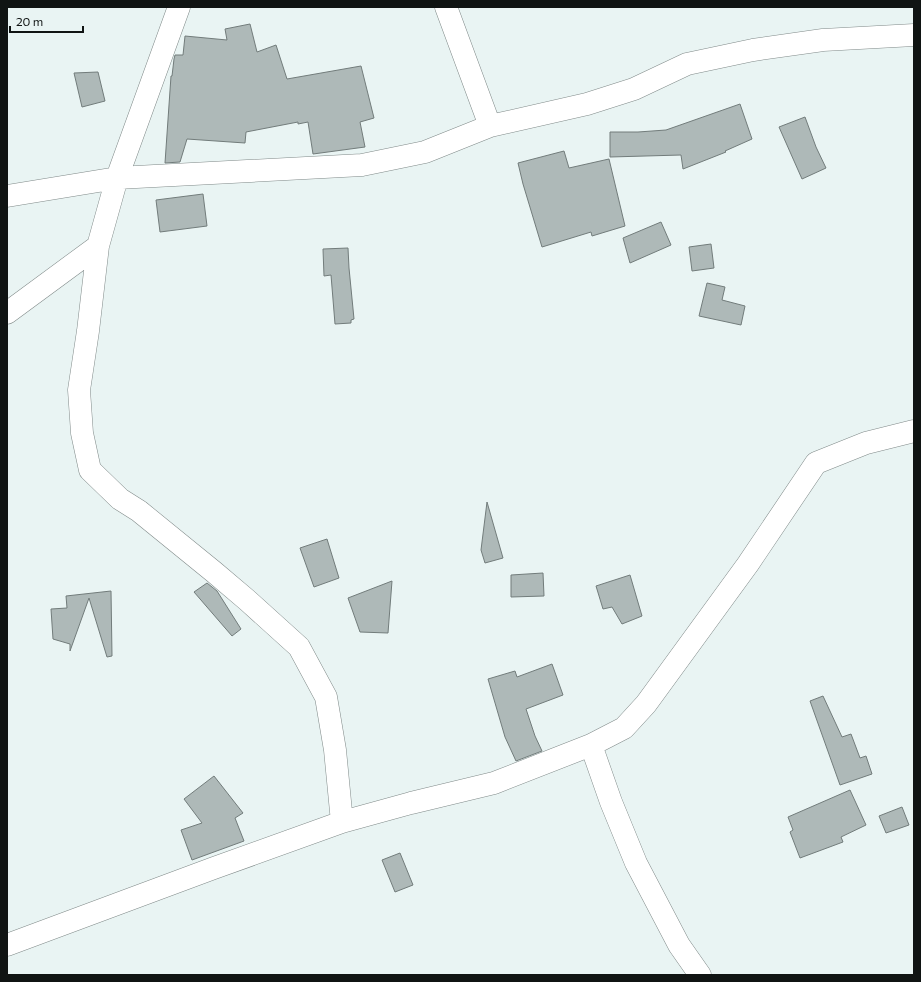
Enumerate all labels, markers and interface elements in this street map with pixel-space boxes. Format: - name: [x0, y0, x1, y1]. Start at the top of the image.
- scale bar: [10, 8, 83, 34]
- text: 20 m: [16, 14, 43, 28]

